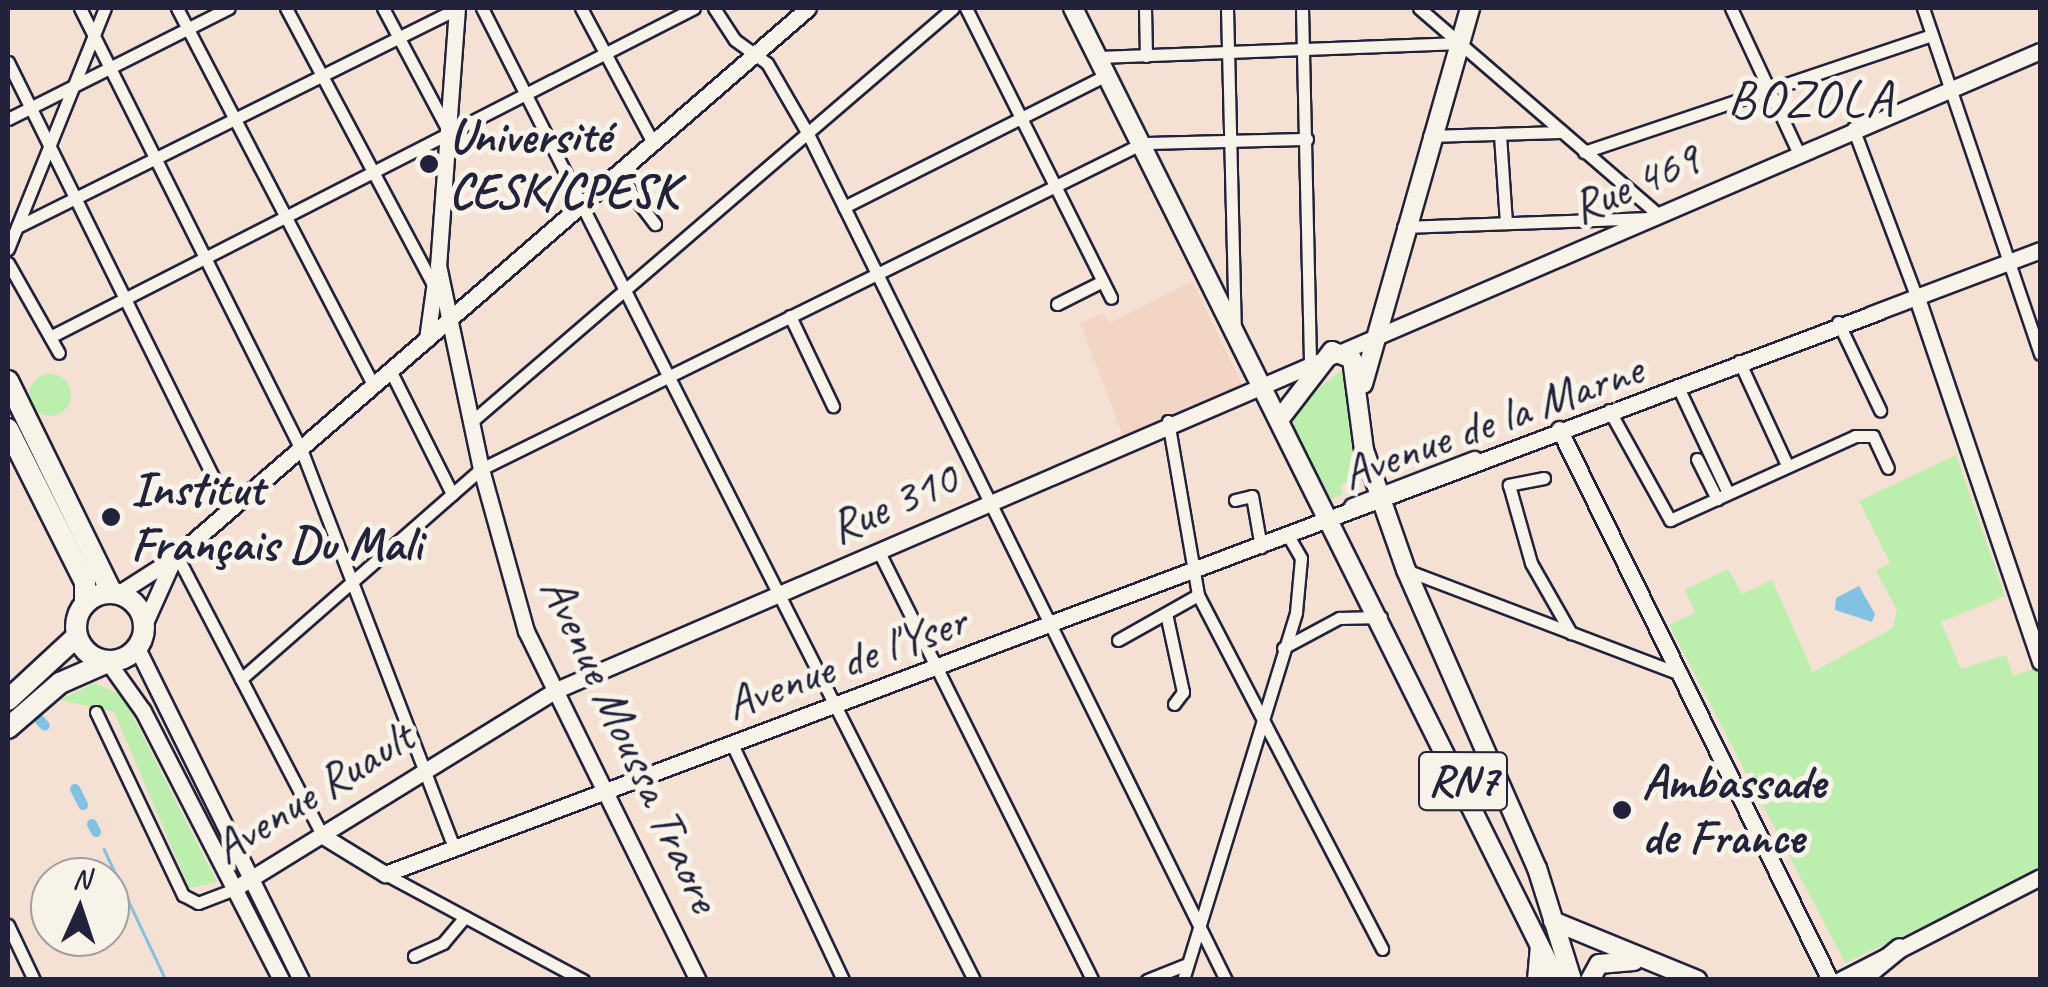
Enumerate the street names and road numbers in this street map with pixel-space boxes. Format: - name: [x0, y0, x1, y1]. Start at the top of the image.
- street label: Rue 469: [1562, 129, 1708, 237]
- street label: Avenue de la Marne: [1332, 339, 1652, 503]
- street label: Rue 310: [820, 449, 966, 557]
- street label: Avenue Moussa Traore: [529, 568, 733, 920]
- street label: Avenue de l'Yser: [718, 592, 974, 732]
- street label: Avenue Ruault: [202, 708, 424, 876]
- road number: RN7: [1418, 741, 1508, 821]

